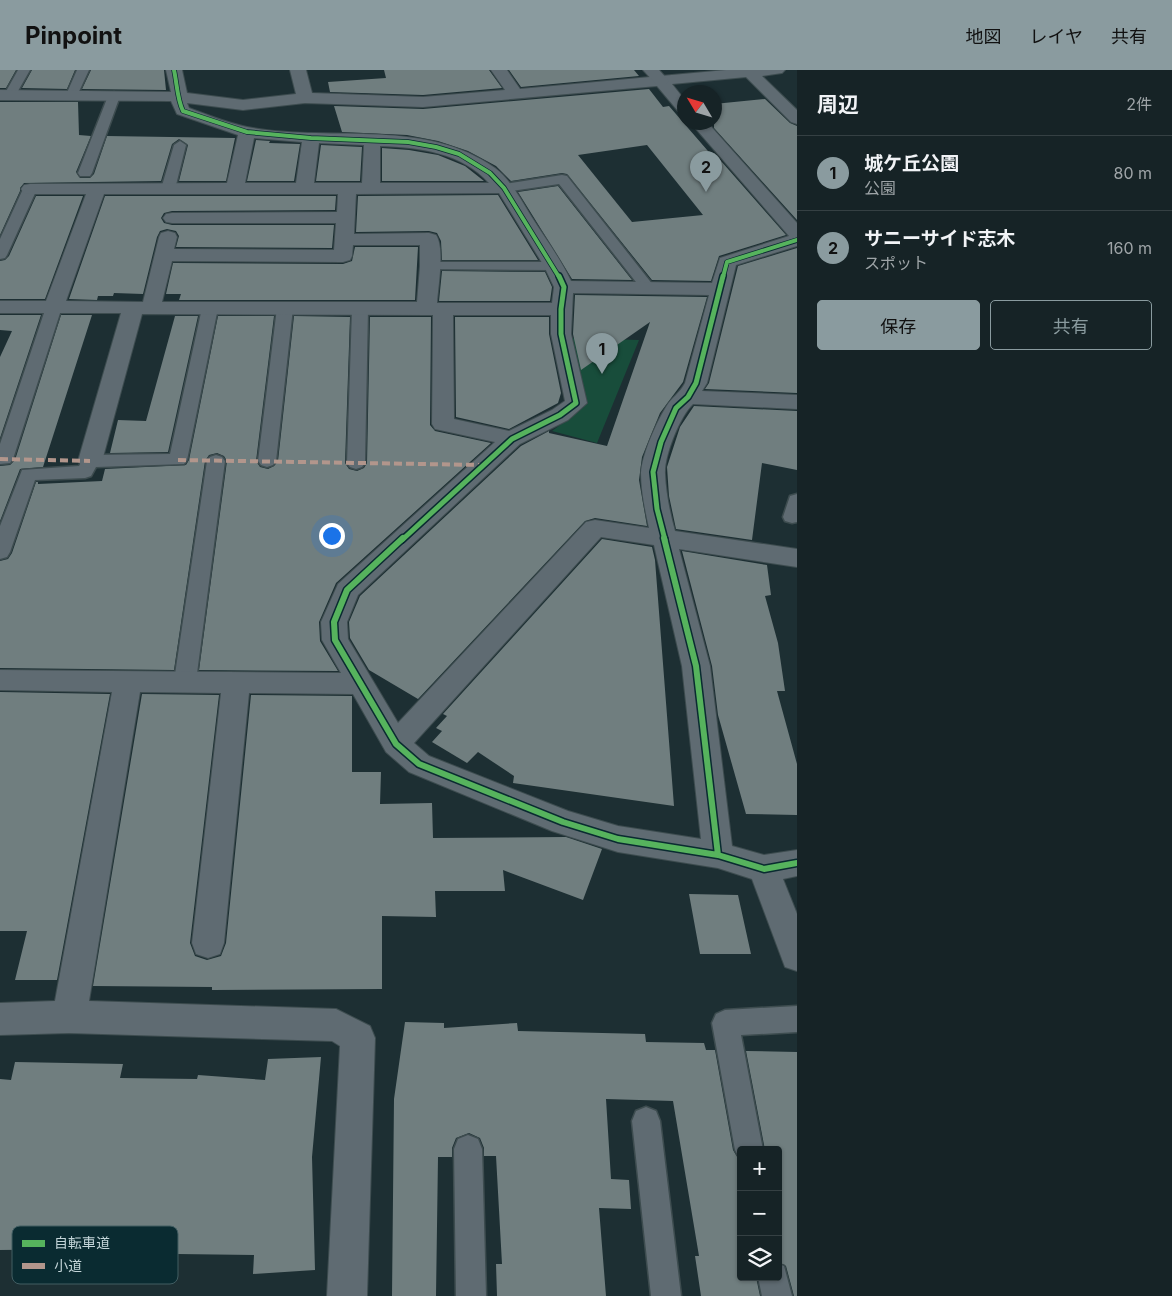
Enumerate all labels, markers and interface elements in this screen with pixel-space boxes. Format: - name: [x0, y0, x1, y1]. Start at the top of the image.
- text: Pinpoint: [25, 21, 122, 50]
- text: 地図: [966, 26, 1002, 47]
- text: レイヤ: [1030, 26, 1083, 47]
- text: 共有: [1111, 26, 1147, 47]
- north arrow: [677, 85, 722, 130]
- text: 周辺: [817, 92, 859, 117]
- text: 2件: [1126, 94, 1152, 114]
- pin: 2: [690, 151, 722, 192]
- text: 城ケ丘公園: [864, 152, 959, 175]
- text: 1: [830, 163, 836, 183]
- text: 80 m: [1113, 163, 1152, 183]
- text: 公園: [864, 178, 896, 198]
- text: サニーサイド志木: [864, 227, 1016, 250]
- text: 2: [828, 238, 838, 258]
- text: 160 m: [1107, 238, 1152, 258]
- text: スポット: [864, 253, 928, 273]
- button: 保存: [817, 300, 980, 350]
- button: 共有: [990, 300, 1152, 350]
- pin: 1: [586, 333, 618, 374]
- your location: [319, 523, 345, 549]
- map controls: [737, 1146, 782, 1281]
- button: +: [737, 1146, 782, 1191]
- button: −: [737, 1191, 782, 1236]
- legend: [12, 1226, 178, 1284]
- text: 自転車道: [54, 1234, 110, 1251]
- button: layers: [737, 1236, 782, 1281]
- text: 小道: [54, 1257, 82, 1274]

